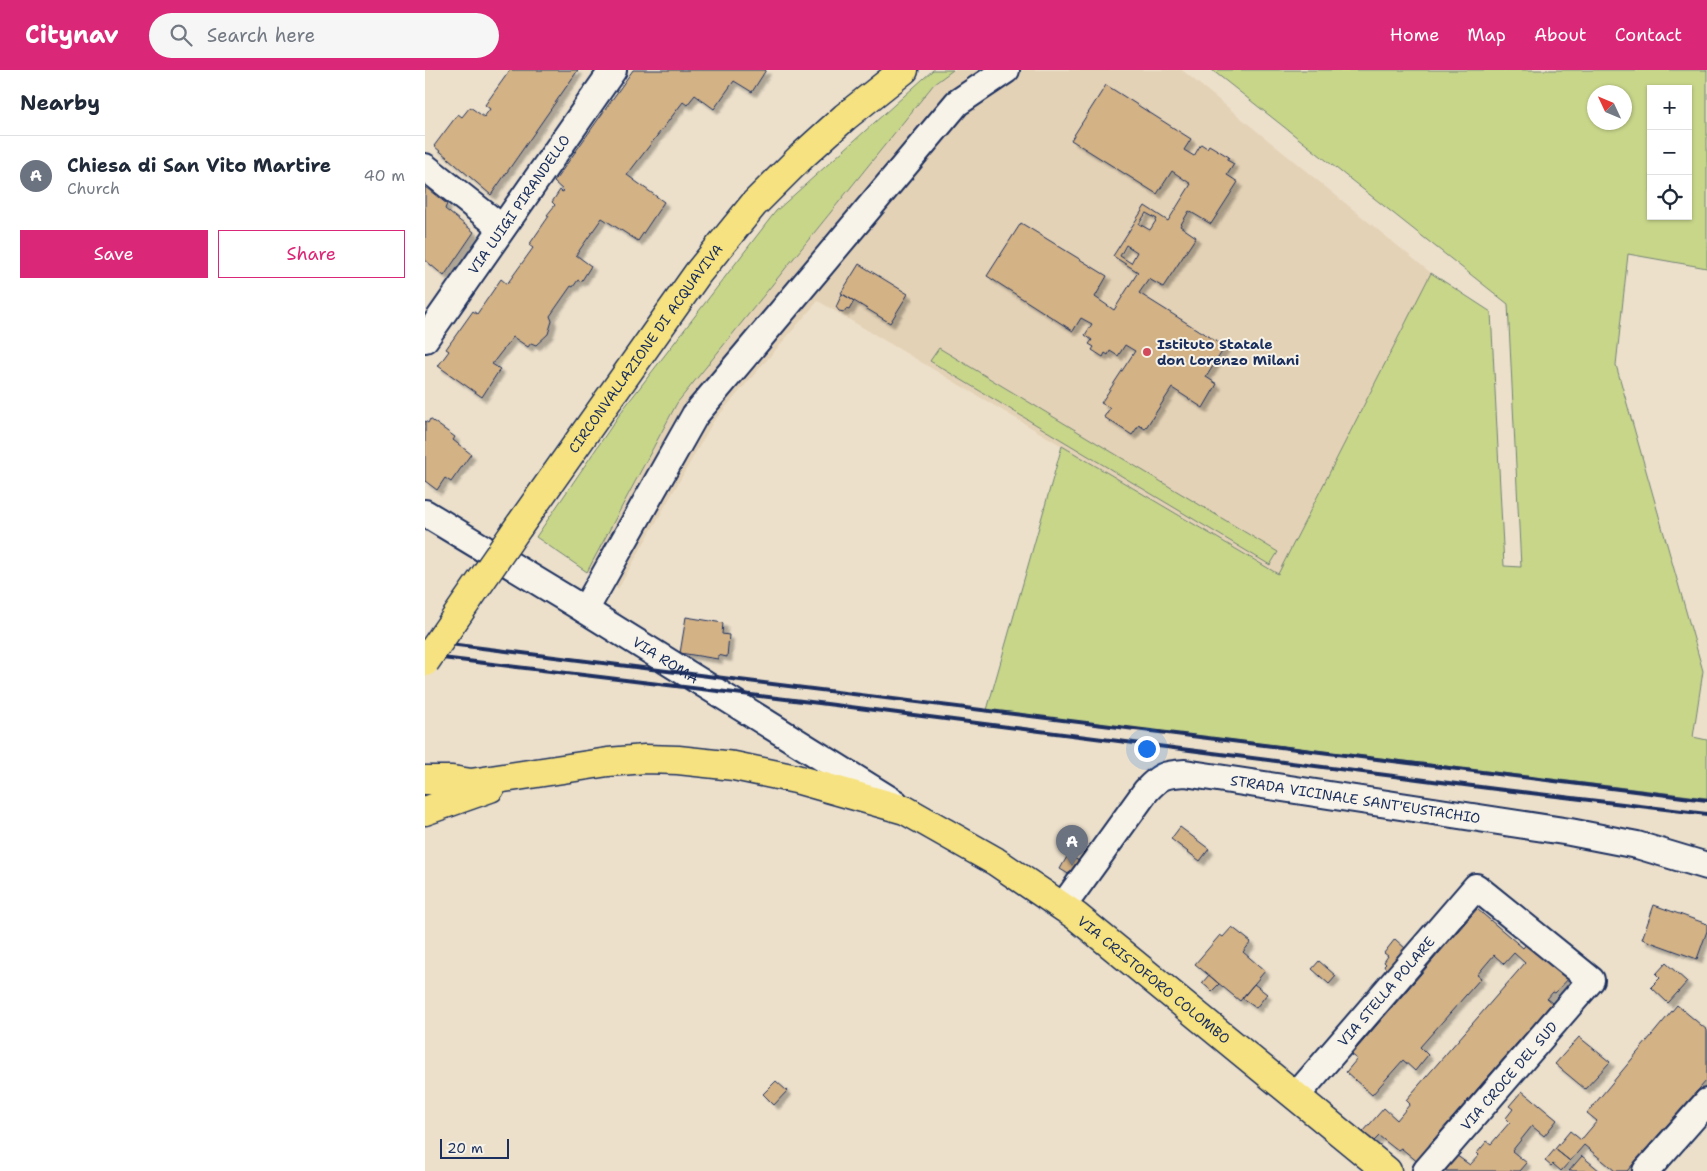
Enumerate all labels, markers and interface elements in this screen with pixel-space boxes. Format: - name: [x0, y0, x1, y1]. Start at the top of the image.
- search box: [149, 13, 499, 58]
- text: Citynav: [25, 19, 119, 51]
- icon: search: [167, 21, 195, 49]
- text: Search here: [207, 23, 315, 48]
- text: Home: [1390, 23, 1439, 47]
- text: Map: [1467, 23, 1506, 47]
- text: About: [1534, 23, 1587, 47]
- text: Contact: [1615, 23, 1682, 47]
- north arrow: [1587, 85, 1632, 130]
- map controls: [1647, 85, 1692, 220]
- button: +: [1647, 85, 1692, 130]
- text: Nearby: [20, 89, 100, 117]
- button: −: [1647, 130, 1692, 175]
- street label: VIA LUIGI PIRANDELLO: [464, 131, 574, 278]
- text: Chiesa di San Vito Martire: [67, 153, 331, 178]
- text: A: [30, 165, 42, 186]
- text: 40 m: [363, 165, 405, 186]
- button: locate: [1647, 175, 1692, 220]
- text: Church: [67, 178, 120, 199]
- button: Save: [20, 230, 208, 278]
- button: Share: [218, 230, 405, 278]
- street label: CIRCONVALLAZIONE DI ACQUAVIVA: [564, 240, 727, 457]
- place label: Istituto Statale don Lorenzo Milani: [1157, 335, 1299, 369]
- marker: Istituto Statale don Lorenzo Milani: [1141, 346, 1153, 358]
- street label: VIA ROMA: [629, 633, 702, 688]
- your location: [1134, 736, 1160, 762]
- street label: STRADA VICINALE SANT'EUSTACHIO: [1229, 771, 1482, 827]
- pin: A: [1056, 825, 1088, 866]
- street label: VIA CRISTOFORO COLOMBO: [1074, 912, 1234, 1048]
- street label: VIA STELLA POLARE: [1334, 932, 1439, 1050]
- street label: VIA CROCE DEL SUD: [1457, 1018, 1561, 1134]
- scale bar: [440, 1136, 509, 1159]
- text: 20 m: [447, 1139, 483, 1157]

